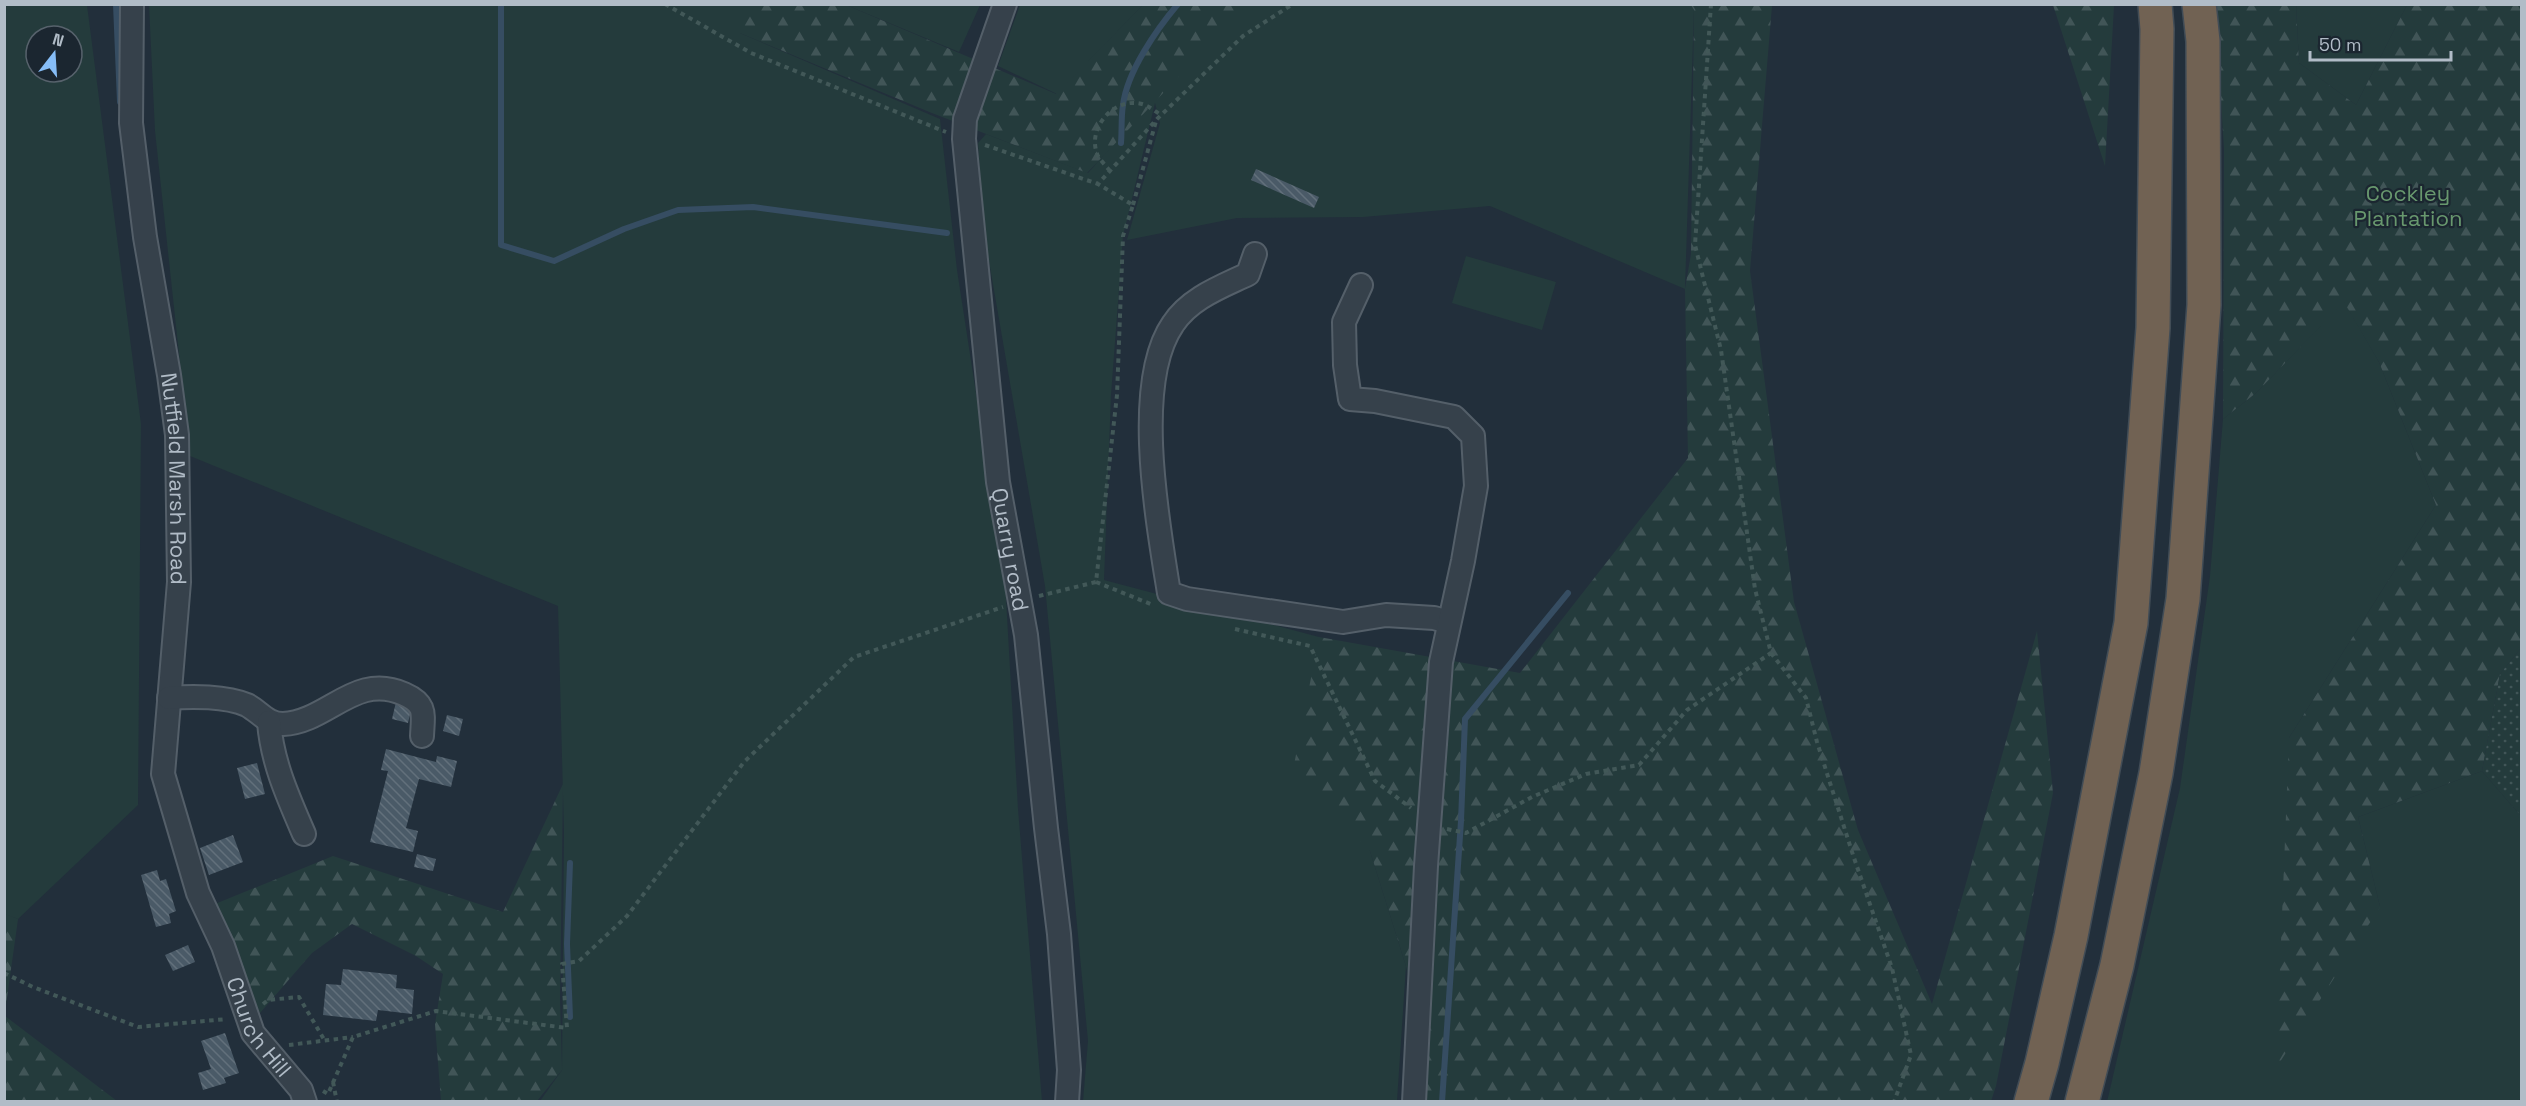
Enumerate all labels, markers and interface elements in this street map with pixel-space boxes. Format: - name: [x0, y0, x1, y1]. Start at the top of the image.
- north arrow: [24, 24, 84, 84]
- scale bar: [2310, 24, 2451, 62]
- text: N: [50, 29, 66, 52]
- text: 50 m: [2319, 33, 2361, 56]
- park label: Cockley Plantation: [2353, 179, 2463, 232]
- street label: Nutfield Marsh Road: [155, 371, 193, 585]
- street label: Quarry road: [985, 486, 1035, 613]
- street label: Church Hill: [221, 973, 298, 1083]

